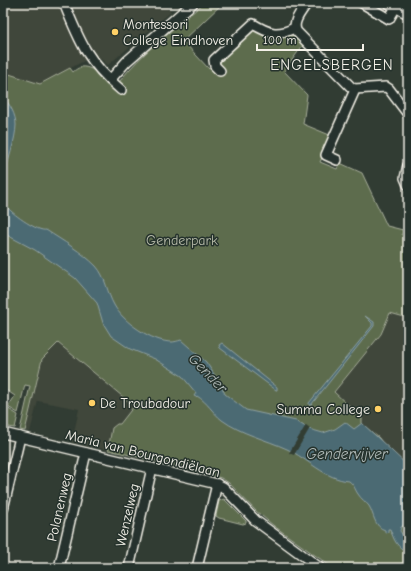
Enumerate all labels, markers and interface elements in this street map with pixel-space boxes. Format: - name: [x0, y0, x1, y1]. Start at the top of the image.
- place label: Montessori College Eindhoven: [123, 16, 233, 49]
- scale bar: [257, 26, 363, 52]
- marker: Montessori College Eindhoven: [110, 27, 120, 37]
- text: 100 m: [263, 33, 296, 47]
- district label: ENGELSBERGEN: [270, 56, 394, 74]
- park label: Genderpark: [146, 232, 218, 249]
- water label: Gender: [185, 349, 232, 397]
- place label: De Troubadour: [100, 395, 190, 412]
- marker: De Troubadour: [87, 398, 97, 408]
- place label: Summa College: [276, 401, 370, 418]
- marker: Summa College: [373, 404, 383, 414]
- street label: Maria van Bourgondiëlaan: [64, 426, 222, 481]
- water label: Gendervijver: [306, 445, 389, 463]
- street label: Polanenweg: [43, 471, 76, 543]
- street label: Wenzelweg: [112, 482, 143, 548]

